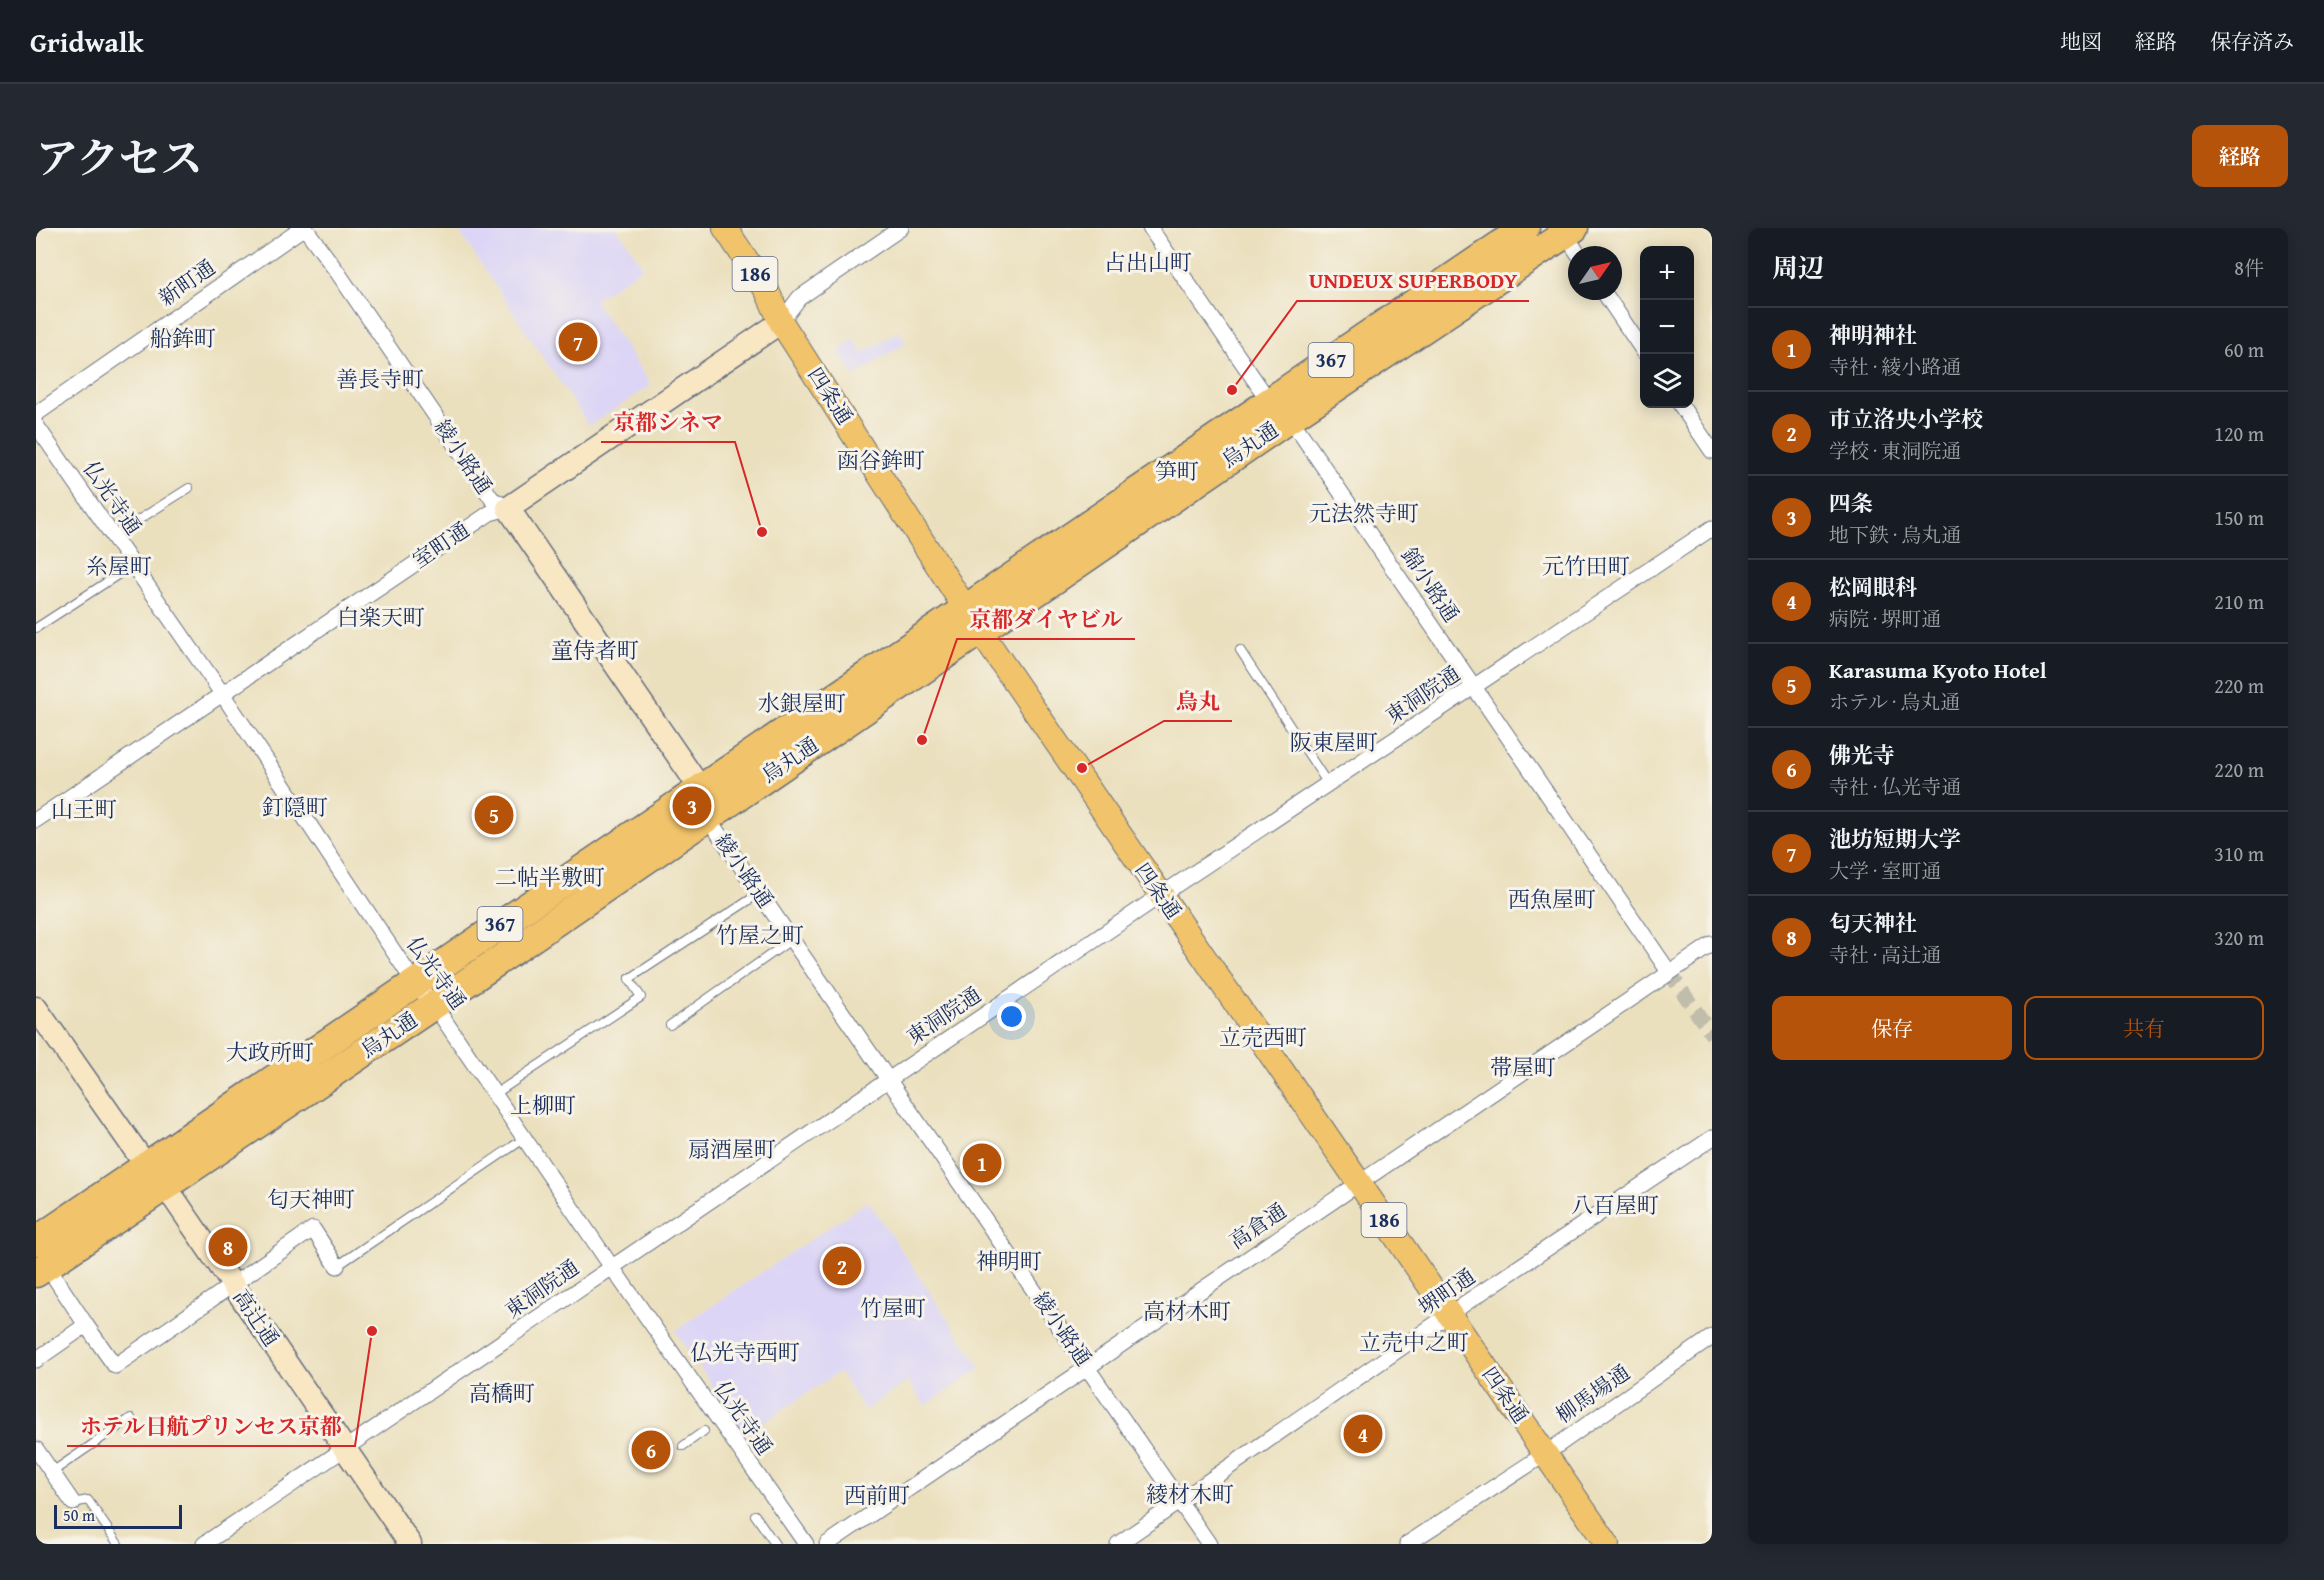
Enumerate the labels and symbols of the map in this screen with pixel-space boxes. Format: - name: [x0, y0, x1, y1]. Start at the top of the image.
- district label: 占出山町: [1104, 246, 1192, 278]
- north arrow: [1568, 246, 1622, 300]
- street label: 新町通: [152, 252, 221, 313]
- road number: 186: [732, 257, 778, 291]
- callout: UNDEUX SUPERBODY: [1297, 261, 1529, 301]
- text: UNDEUX SUPERBODY: [1309, 264, 1518, 296]
- pin: 7: [558, 320, 598, 364]
- district label: 船鉾町: [150, 322, 216, 354]
- road number: 367: [1308, 343, 1354, 377]
- street label: 四条通: [800, 361, 861, 431]
- district label: 善長寺町: [336, 363, 424, 395]
- callout: 京都シネマ: [601, 402, 735, 442]
- text: 京都シネマ: [613, 406, 723, 438]
- street label: 綾小路通: [427, 413, 500, 500]
- street label: 烏丸通: [1215, 414, 1285, 475]
- district label: 函谷鉾町: [837, 444, 925, 476]
- street label: 仏光寺通: [76, 454, 149, 541]
- district label: 笋町: [1155, 455, 1199, 487]
- district label: 元法然寺町: [1309, 497, 1419, 529]
- street label: 室町通: [406, 514, 476, 575]
- street label: 錦小路通: [1394, 541, 1467, 628]
- district label: 糸屋町: [86, 550, 152, 582]
- district label: 元竹田町: [1542, 550, 1630, 582]
- callout: 京都ダイヤビル: [957, 599, 1135, 639]
- district label: 白楽天町: [337, 601, 425, 633]
- text: 京都ダイヤビル: [969, 603, 1123, 635]
- district label: 童侍者町: [551, 634, 639, 666]
- street label: 東洞院通: [1379, 658, 1466, 731]
- callout: 烏丸: [1164, 681, 1232, 721]
- text: 烏丸: [1176, 685, 1220, 717]
- district label: 水銀屋町: [758, 687, 846, 719]
- district label: 阪東屋町: [1290, 726, 1378, 758]
- street label: 烏丸通: [755, 729, 825, 790]
- pin: 3: [672, 784, 712, 828]
- district label: 釘隠町: [262, 791, 328, 823]
- pin: 5: [474, 792, 514, 838]
- district label: 山王町: [51, 793, 117, 825]
- street label: 綾小路通: [708, 827, 781, 914]
- street label: 四条通: [1128, 856, 1189, 925]
- district label: 二帖半敷町: [495, 861, 605, 893]
- district label: 西魚屋町: [1508, 883, 1596, 915]
- road number: 367: [478, 907, 522, 941]
- district label: 竹屋之町: [716, 919, 804, 951]
- street label: 仏光寺通: [399, 930, 474, 1016]
- street label: 東洞院通: [900, 979, 987, 1052]
- your location: [997, 1002, 1026, 1031]
- street label: 烏丸通: [354, 1004, 424, 1065]
- district label: 立売西町: [1219, 1021, 1307, 1053]
- district label: 大政所町: [226, 1036, 314, 1068]
- district label: 帯屋町: [1490, 1051, 1556, 1083]
- district label: 上柳町: [510, 1089, 576, 1121]
- district label: 扇酒屋町: [688, 1133, 776, 1165]
- pin: 1: [962, 1140, 1002, 1186]
- district label: 匂天神町: [267, 1183, 355, 1215]
- district label: 八百屋町: [1571, 1189, 1659, 1221]
- street label: 高倉通: [1223, 1195, 1293, 1256]
- road number: 186: [1362, 1203, 1406, 1237]
- pin: 8: [208, 1224, 248, 1270]
- pin: 2: [822, 1244, 862, 1288]
- district label: 神明町: [976, 1245, 1042, 1277]
- street label: 東洞院通: [498, 1252, 585, 1325]
- street label: 堺町通: [1412, 1261, 1481, 1322]
- street label: 高辻通: [226, 1283, 287, 1353]
- street label: 綾小路通: [1026, 1285, 1099, 1372]
- district label: 竹屋町: [860, 1292, 926, 1324]
- district label: 高材木町: [1143, 1295, 1231, 1327]
- district label: 立売中之町: [1359, 1326, 1469, 1358]
- district label: 仏光寺西町: [690, 1336, 800, 1368]
- street label: 柳馬場通: [1549, 1357, 1636, 1430]
- street label: 四条通: [1475, 1360, 1536, 1429]
- street label: 仏光寺通: [707, 1374, 780, 1461]
- district label: 高橋町: [469, 1377, 535, 1409]
- callout: ホテル日航プリンセス京都: [67, 1406, 355, 1446]
- text: ホテル日航プリンセス京都: [80, 1410, 342, 1442]
- pin: 4: [1344, 1412, 1382, 1456]
- pin: 6: [632, 1428, 670, 1472]
- district label: 綾材木町: [1146, 1478, 1234, 1510]
- district label: 西前町: [844, 1479, 910, 1511]
- scale bar: [54, 1502, 182, 1530]

